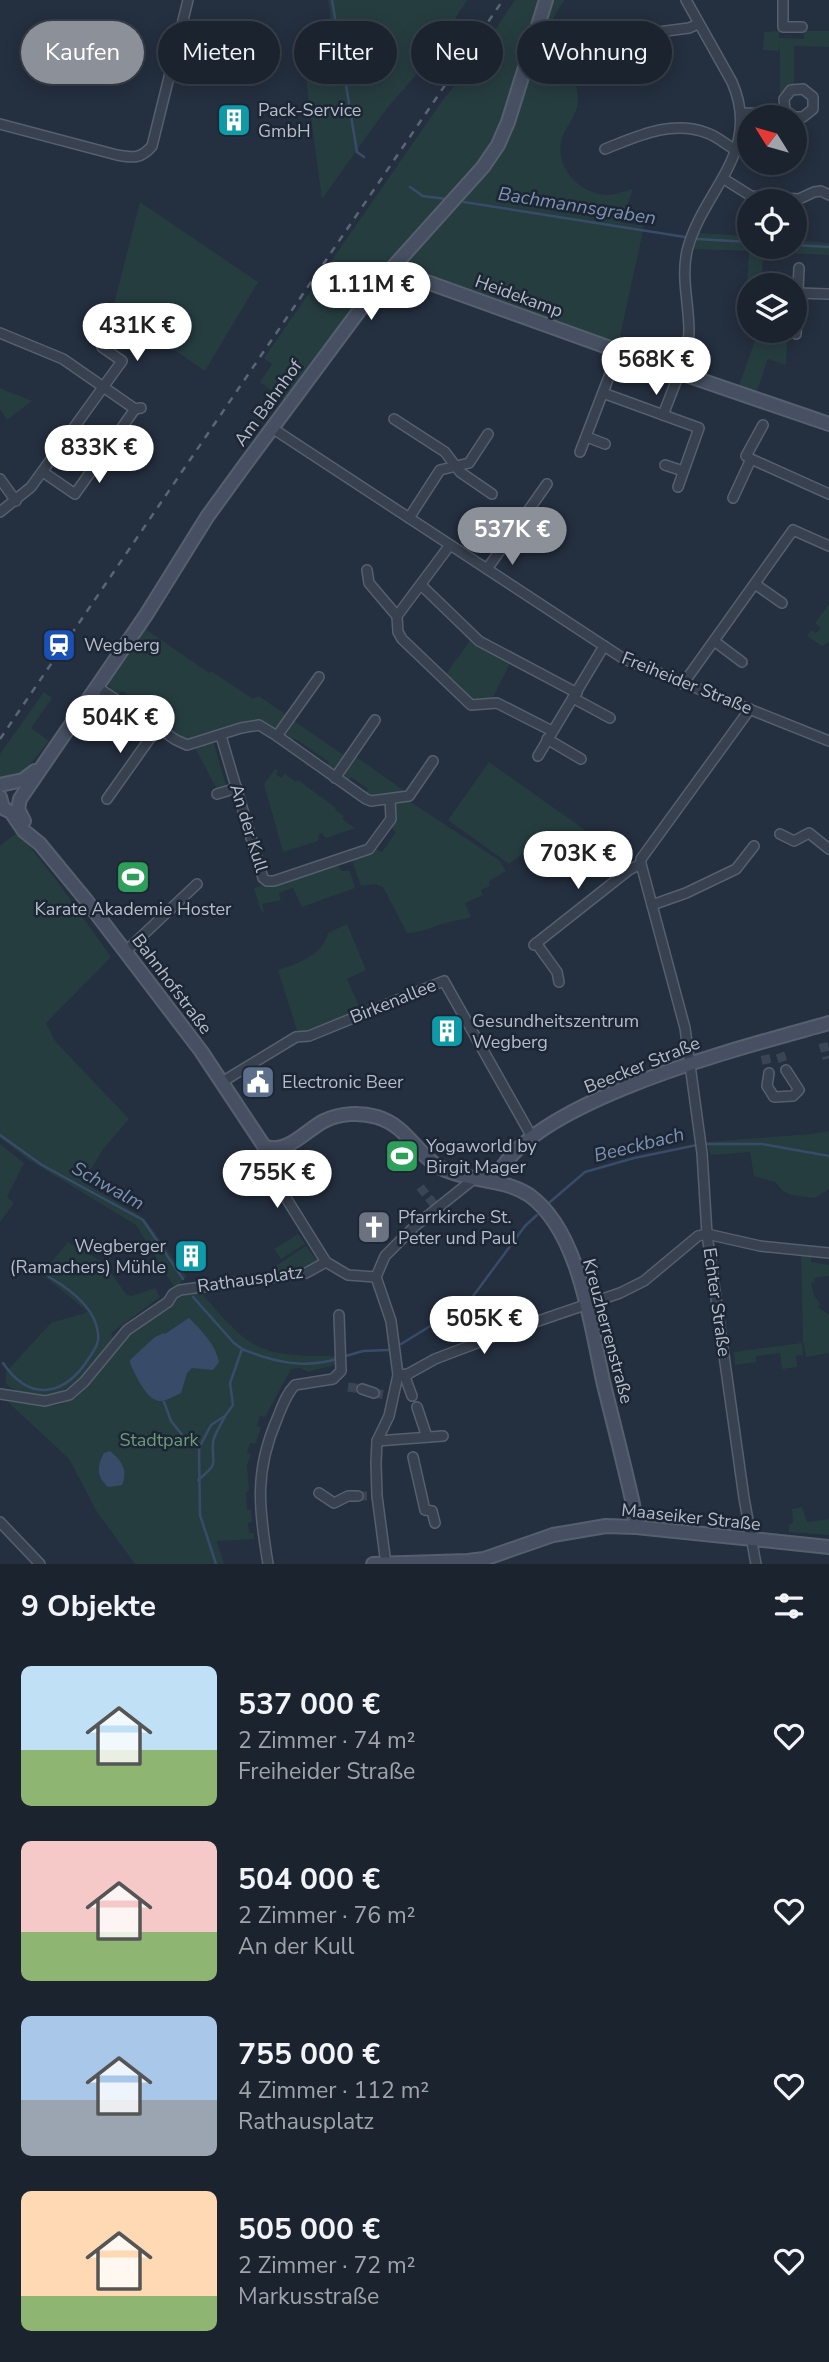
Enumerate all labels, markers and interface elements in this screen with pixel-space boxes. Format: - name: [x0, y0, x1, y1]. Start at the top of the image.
- chip: Kaufen: [21, 21, 144, 84]
- chip: Mieten: [158, 21, 280, 84]
- chip: Filter: [294, 21, 397, 84]
- chip: Neu: [411, 21, 503, 84]
- chip: Wohnung: [517, 21, 672, 84]
- place label: Pack-Service GmbH: [258, 98, 361, 143]
- building icon: Pack-Service GmbH: [215, 101, 253, 139]
- north arrow: [737, 105, 807, 175]
- map controls: [737, 105, 807, 343]
- water label: Bachmannsgraben: [496, 181, 658, 231]
- button: locate: [737, 189, 807, 259]
- pin: 1.11M €: [306, 262, 436, 322]
- text: 1.11M €: [327, 269, 415, 300]
- street label: Heidekamp: [472, 269, 566, 323]
- button: layers: [737, 273, 807, 343]
- pin: 431K €: [80, 304, 194, 363]
- text: 431K €: [99, 310, 175, 341]
- pin: 568K €: [599, 338, 713, 397]
- text: 568K €: [618, 344, 694, 375]
- street label: Am Bahnhof: [228, 354, 308, 451]
- pin: 833K €: [42, 426, 156, 485]
- text: 833K €: [61, 432, 137, 463]
- pin: 537K €: [455, 508, 569, 567]
- text: 537K €: [474, 514, 550, 545]
- station icon: Wegberg: [40, 626, 78, 664]
- place label: Wegberg: [84, 633, 160, 657]
- street label: Freiheider Straße: [618, 646, 756, 720]
- pin: 504K €: [63, 696, 177, 755]
- text: 504K €: [82, 702, 158, 733]
- street label: An der Kull: [224, 781, 274, 876]
- pin: 703K €: [521, 832, 635, 891]
- text: 703K €: [540, 838, 616, 869]
- sports icon: Karate Akademie Hoster: [114, 858, 152, 896]
- place label: Karate Akademie Hoster: [34, 897, 232, 921]
- street label: Bahnhofstraße: [126, 929, 218, 1039]
- street label: Birkenallee: [346, 973, 440, 1029]
- place label: Gesundheitszentrum Wegberg: [472, 1009, 639, 1054]
- building icon: Gesundheitszentrum Wegberg: [428, 1012, 466, 1050]
- street label: Beecker Straße: [581, 1031, 703, 1099]
- public building icon: Electronic Beer: [239, 1063, 277, 1101]
- place label: Electronic Beer: [282, 1070, 404, 1094]
- water label: Beeckbach: [591, 1121, 687, 1169]
- place label: Yogaworld by Birgit Mager: [425, 1134, 537, 1179]
- sports icon: Yogaworld by Birgit Mager: [383, 1137, 421, 1175]
- pin: 755K €: [220, 1150, 334, 1210]
- water label: Schwalm: [67, 1155, 149, 1217]
- text: 755K €: [239, 1157, 315, 1188]
- place label: Pfarrkirche St. Peter und Paul: [398, 1205, 517, 1250]
- church icon: Pfarrkirche St. Peter und Paul: [355, 1208, 393, 1246]
- place label: Wegberger (Ramachers) Mühle: [10, 1234, 167, 1279]
- building icon: Wegberger (Ramachers) Mühle: [172, 1237, 210, 1275]
- street label: Echter Straße: [697, 1246, 737, 1358]
- street label: Kreuzherrenstraße: [577, 1256, 639, 1406]
- street label: Rathausplatz: [196, 1260, 304, 1298]
- pin: 505K €: [427, 1296, 541, 1356]
- text: 505K €: [446, 1303, 522, 1334]
- park label: Stadtpark: [119, 1428, 200, 1452]
- street label: Maaseiker Straße: [620, 1498, 762, 1536]
- text: 9 Objekte: [21, 1586, 156, 1627]
- icon: filters: [770, 1587, 808, 1625]
- text: 537 000 €: [238, 1684, 380, 1725]
- icon: home: [77, 1694, 161, 1778]
- icon: heart: [770, 1717, 808, 1755]
- text: 2 Zimmer · 74 m²: [238, 1725, 415, 1756]
- text: Freiheider Straße: [238, 1756, 415, 1787]
- text: 504 000 €: [238, 1859, 380, 1900]
- icon: home: [77, 1869, 161, 1953]
- icon: heart: [770, 1892, 808, 1930]
- text: 2 Zimmer · 76 m²: [238, 1900, 415, 1931]
- text: An der Kull: [238, 1931, 354, 1962]
- text: 755 000 €: [238, 2034, 380, 2075]
- icon: home: [77, 2044, 161, 2128]
- icon: heart: [770, 2067, 808, 2105]
- text: 4 Zimmer · 112 m²: [238, 2075, 429, 2106]
- text: Rathausplatz: [238, 2106, 374, 2137]
- text: 505 000 €: [238, 2209, 380, 2250]
- icon: home: [77, 2219, 161, 2303]
- icon: heart: [770, 2242, 808, 2280]
- text: 2 Zimmer · 72 m²: [238, 2250, 415, 2281]
- text: Markusstraße: [238, 2281, 379, 2312]

